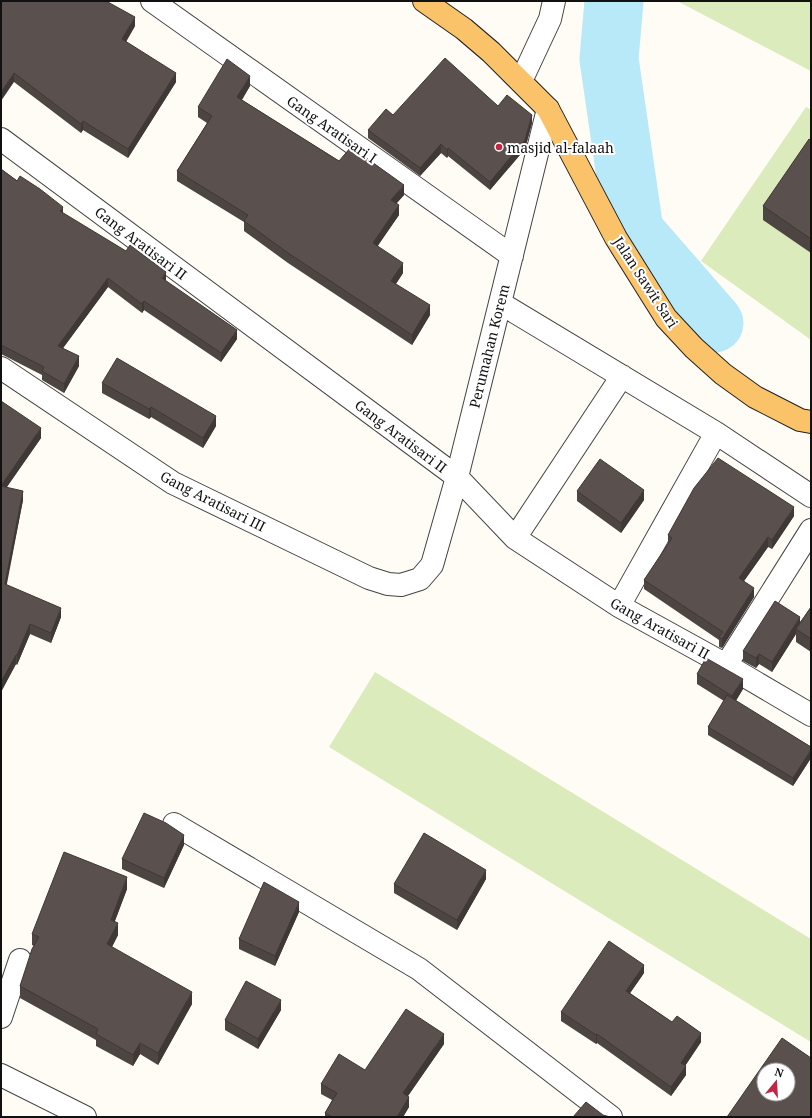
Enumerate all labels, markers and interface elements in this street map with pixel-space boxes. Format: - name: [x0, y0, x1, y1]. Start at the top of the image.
- street label: Gang Aratisari I: [283, 91, 381, 167]
- place label: masjid al-falaah: [507, 138, 614, 157]
- marker: masjid al-falaah: [494, 142, 504, 152]
- street label: Gang Aratisari II: [91, 202, 191, 284]
- street label: Jalan Sawit Sari: [609, 232, 683, 332]
- street label: Perumahan Korem: [464, 282, 514, 410]
- street label: Gang Aratisari II: [351, 395, 451, 477]
- street label: Gang Aratisari III: [157, 466, 269, 536]
- street label: Gang Aratisari II: [607, 593, 713, 663]
- north arrow: [756, 1062, 796, 1102]
- text: N: [773, 1064, 786, 1081]

